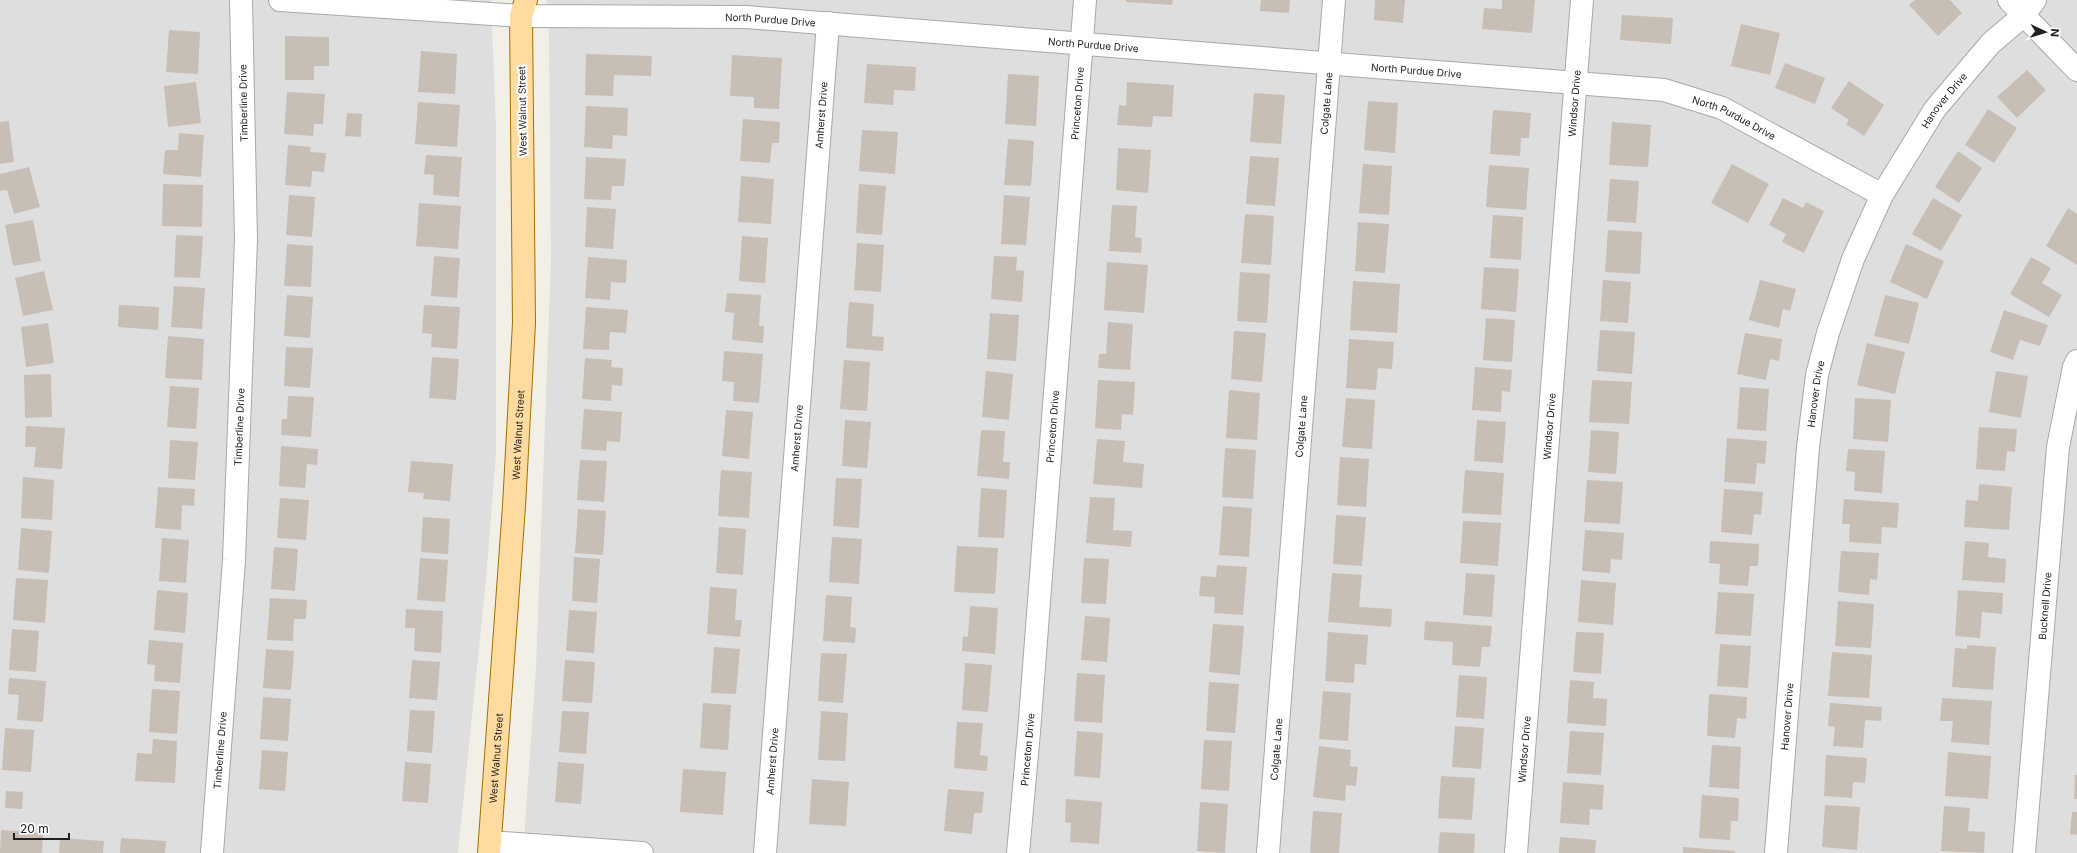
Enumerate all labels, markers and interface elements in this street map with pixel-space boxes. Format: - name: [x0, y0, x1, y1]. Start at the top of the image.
- street label: North Purdue Drive: [725, 11, 816, 29]
- north arrow: [2025, 12, 2065, 52]
- text: N: [2048, 28, 2062, 37]
- street label: North Purdue Drive: [1048, 35, 1139, 54]
- street label: North Purdue Drive: [1371, 61, 1462, 80]
- street label: Timberline Drive: [236, 64, 250, 142]
- street label: West Walnut Street: [515, 65, 529, 156]
- street label: Princeton Drive: [1068, 66, 1086, 140]
- street label: Windsor Drive: [1565, 69, 1583, 137]
- street label: Hanover Drive: [1919, 70, 1970, 130]
- street label: Colgate Lane: [1318, 72, 1334, 135]
- street label: Amherst Drive: [812, 81, 830, 149]
- street label: North Purdue Drive: [1691, 93, 1778, 142]
- street label: Hanover Drive: [1805, 359, 1827, 428]
- street label: Timberline Drive: [232, 388, 246, 466]
- street label: West Walnut Street: [509, 389, 526, 480]
- street label: Princeton Drive: [1044, 389, 1061, 463]
- street label: Windsor Drive: [1540, 392, 1558, 460]
- street label: Colgate Lane: [1293, 395, 1309, 458]
- street label: Amherst Drive: [788, 404, 805, 472]
- street label: Bucknell Drive: [2036, 571, 2054, 640]
- street label: Hanover Drive: [1778, 682, 1795, 751]
- street label: Timberline Drive: [211, 711, 229, 790]
- street label: West Walnut Street: [487, 712, 505, 804]
- street label: Princeton Drive: [1018, 712, 1036, 786]
- street label: Windsor Drive: [1515, 715, 1533, 783]
- street label: Colgate Lane: [1268, 718, 1284, 781]
- street label: Amherst Drive: [763, 727, 781, 795]
- scale bar: [14, 815, 69, 841]
- text: 20 m: [20, 821, 49, 836]

